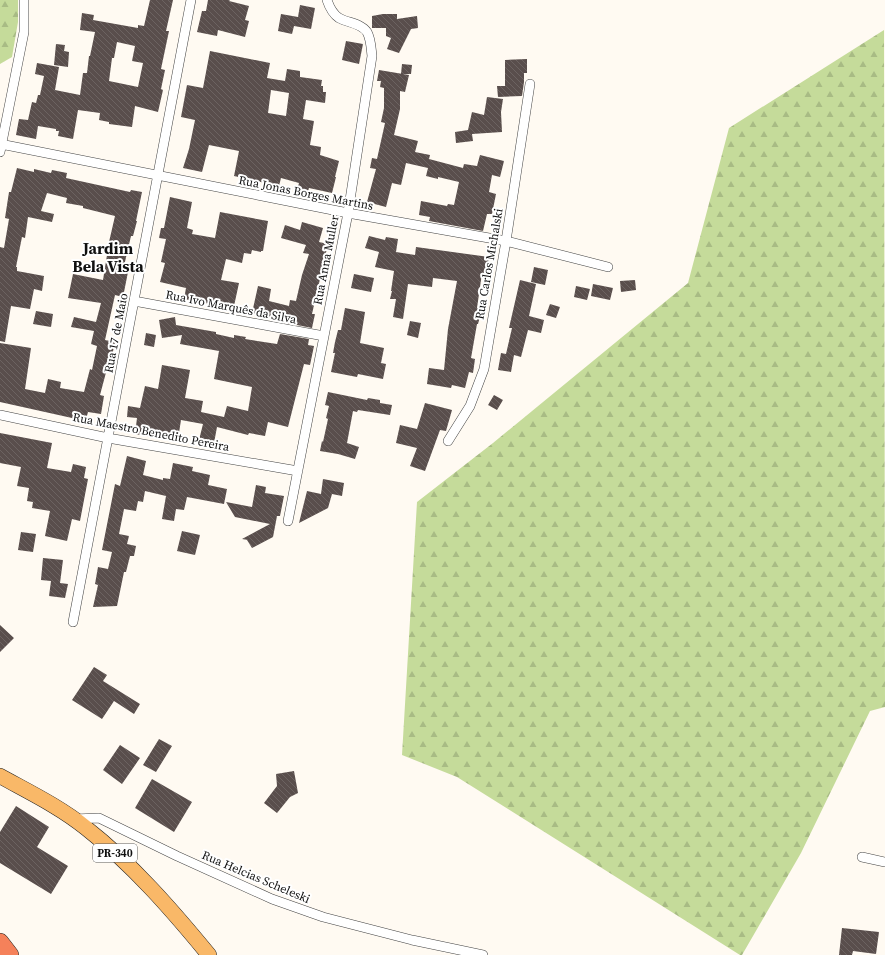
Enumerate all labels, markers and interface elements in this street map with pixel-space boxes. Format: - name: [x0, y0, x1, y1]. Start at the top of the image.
- street label: Rua Jonas Borges Martins: [237, 172, 375, 214]
- street label: Rua Carlos Michalski: [471, 207, 507, 321]
- street label: Rua Anna Muller: [309, 214, 343, 306]
- district label: Jardim Bela Vista: [72, 237, 144, 277]
- street label: Rua Ivo Marquês da Silva: [164, 286, 299, 328]
- street label: Rua 17 de Maio: [100, 291, 132, 374]
- street label: Rua Maestro Benedito Pereira: [71, 409, 232, 455]
- road number: PR-340: [93, 844, 137, 862]
- street label: Rua Helcias Scheleski: [200, 847, 313, 907]

